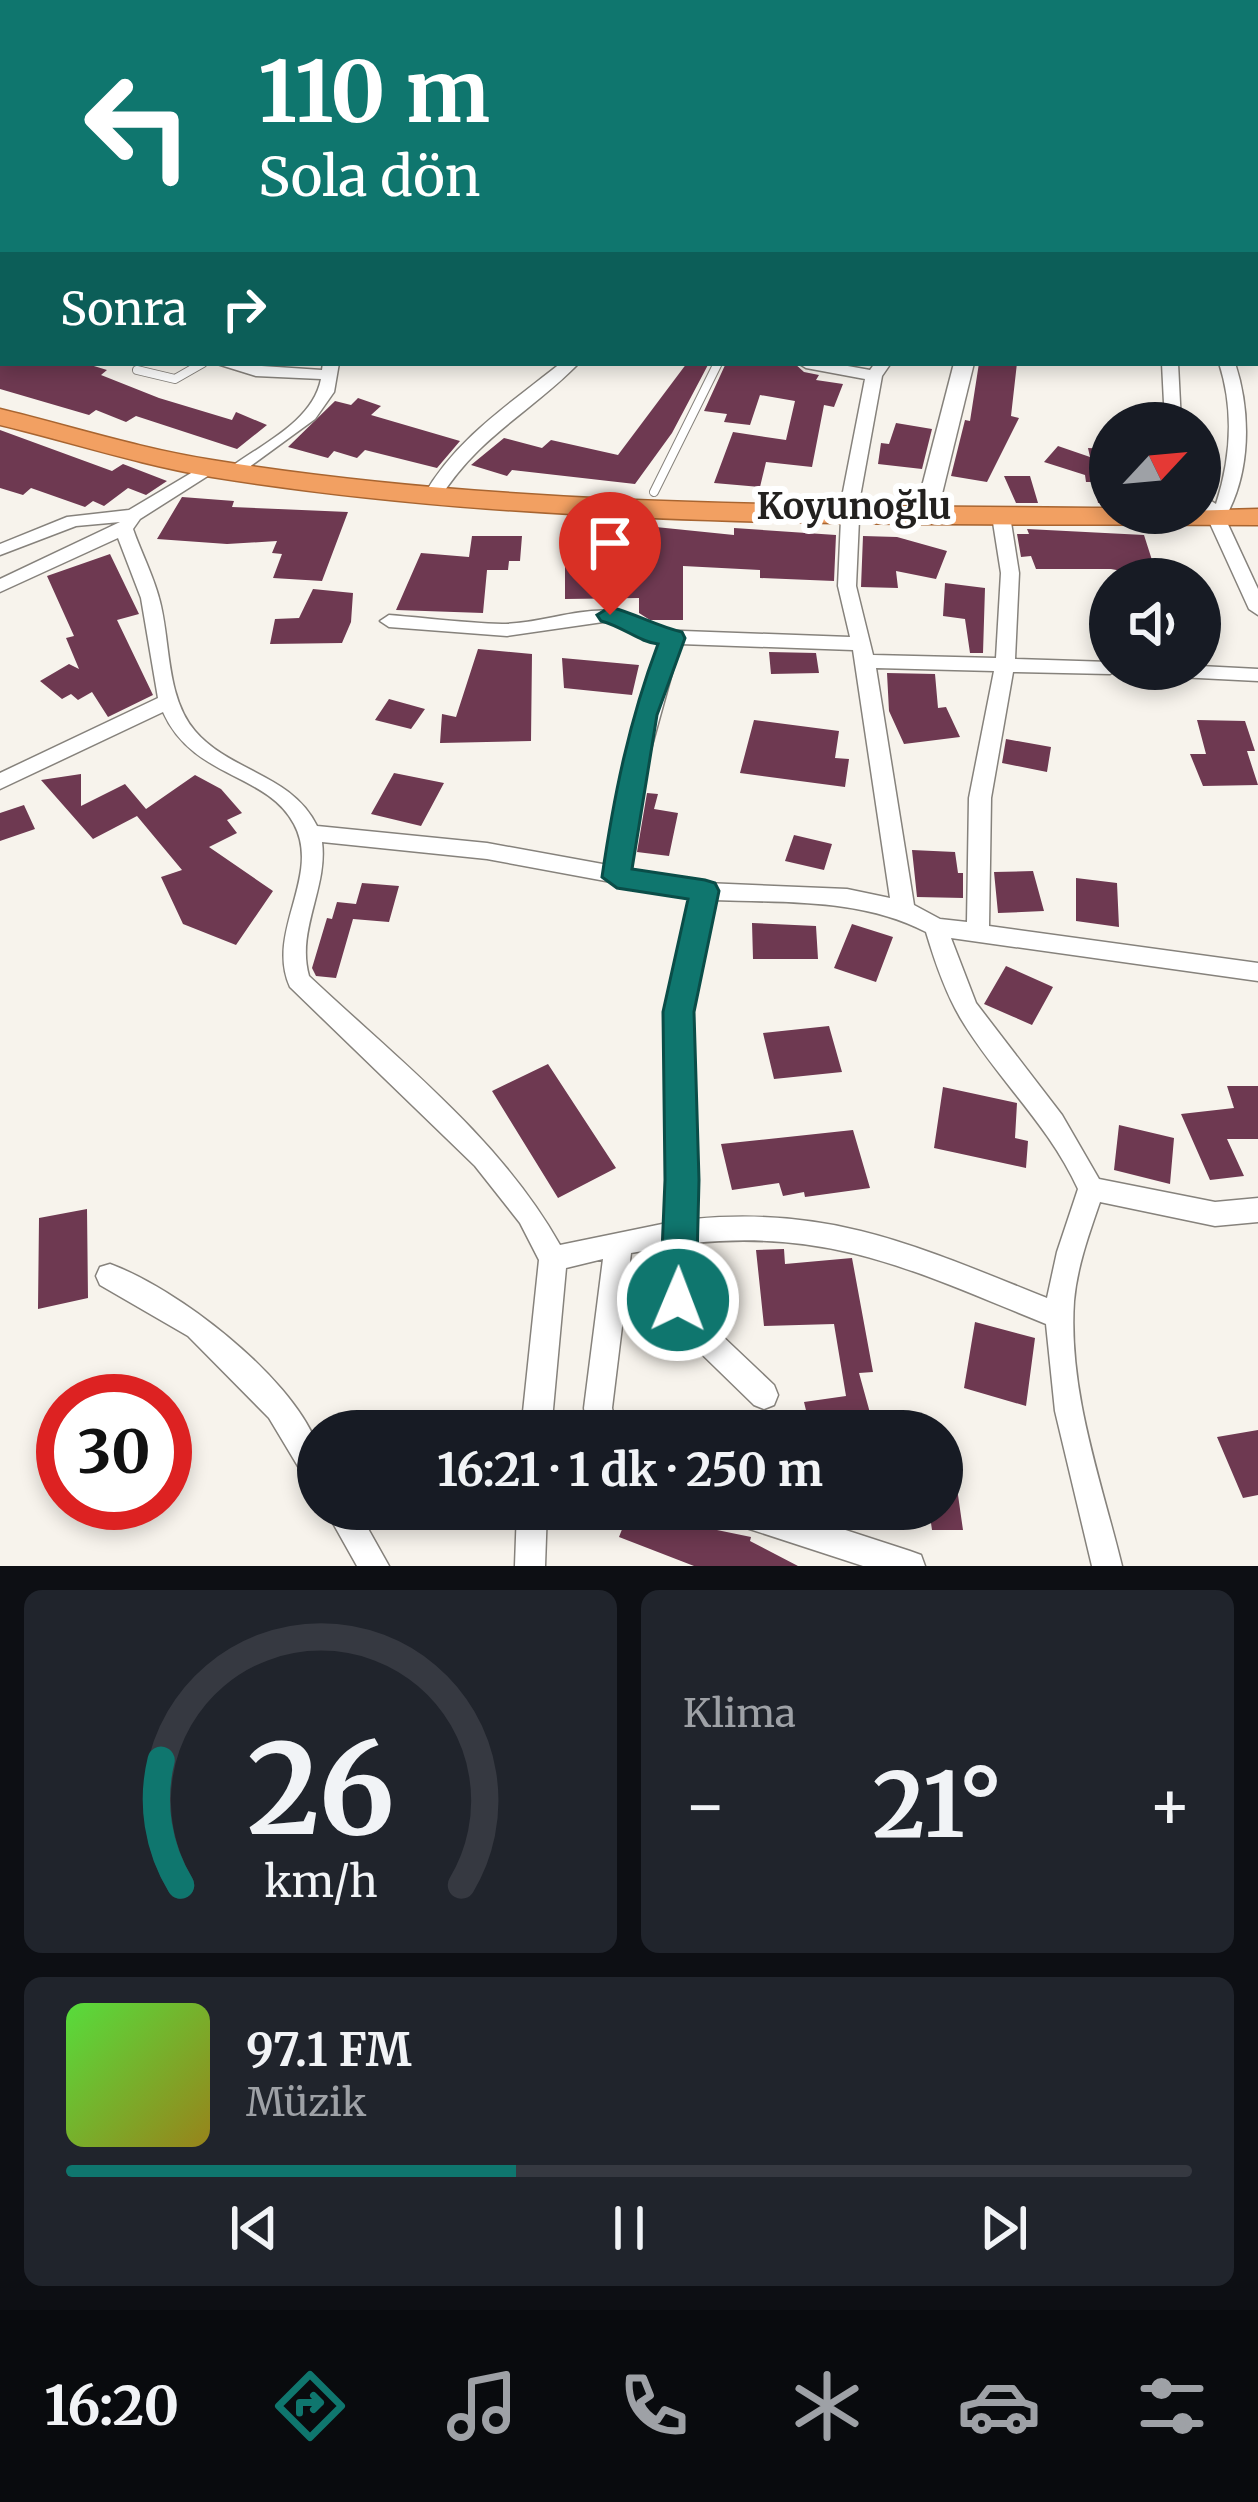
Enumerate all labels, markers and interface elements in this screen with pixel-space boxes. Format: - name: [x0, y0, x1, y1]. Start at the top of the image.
- text: 110 m: [258, 39, 490, 145]
- icon: left: [60, 48, 216, 204]
- text: Sola dön: [258, 143, 480, 211]
- icon: right: [211, 276, 277, 342]
- text: Sonra: [60, 281, 187, 337]
- north arrow: [1089, 402, 1221, 534]
- map controls: [1089, 402, 1221, 690]
- district label: Koyunoğlu: [757, 484, 951, 529]
- pin: [559, 492, 661, 615]
- icon: arrive: [577, 510, 643, 576]
- button: sound: [1089, 558, 1221, 690]
- position arrow: [615, 1237, 741, 1363]
- speed limit sign: 30: [36, 1374, 192, 1530]
- text: 16:21 · 1 dk · 250 m: [437, 1442, 823, 1498]
- text: Klima: [683, 1689, 796, 1738]
- text: 26: [246, 1711, 395, 1868]
- text: 21°: [872, 1748, 1003, 1862]
- text: −: [683, 1764, 727, 1847]
- text: +: [1148, 1764, 1192, 1847]
- text: km/h: [264, 1854, 377, 1908]
- text: 97.1 FM: [246, 2022, 412, 2078]
- text: Müzik: [246, 2078, 367, 2127]
- icon: previous: [221, 2195, 287, 2261]
- icon: pause: [596, 2195, 662, 2261]
- icon: next: [971, 2195, 1037, 2261]
- icon: directions: [268, 2364, 352, 2448]
- icon: music: [440, 2364, 524, 2448]
- icon: phone: [612, 2364, 696, 2448]
- icon: climate: [785, 2364, 869, 2448]
- icon: car: [957, 2364, 1041, 2448]
- icon: filters: [1130, 2364, 1214, 2448]
- text: 16:20: [44, 2372, 179, 2440]

